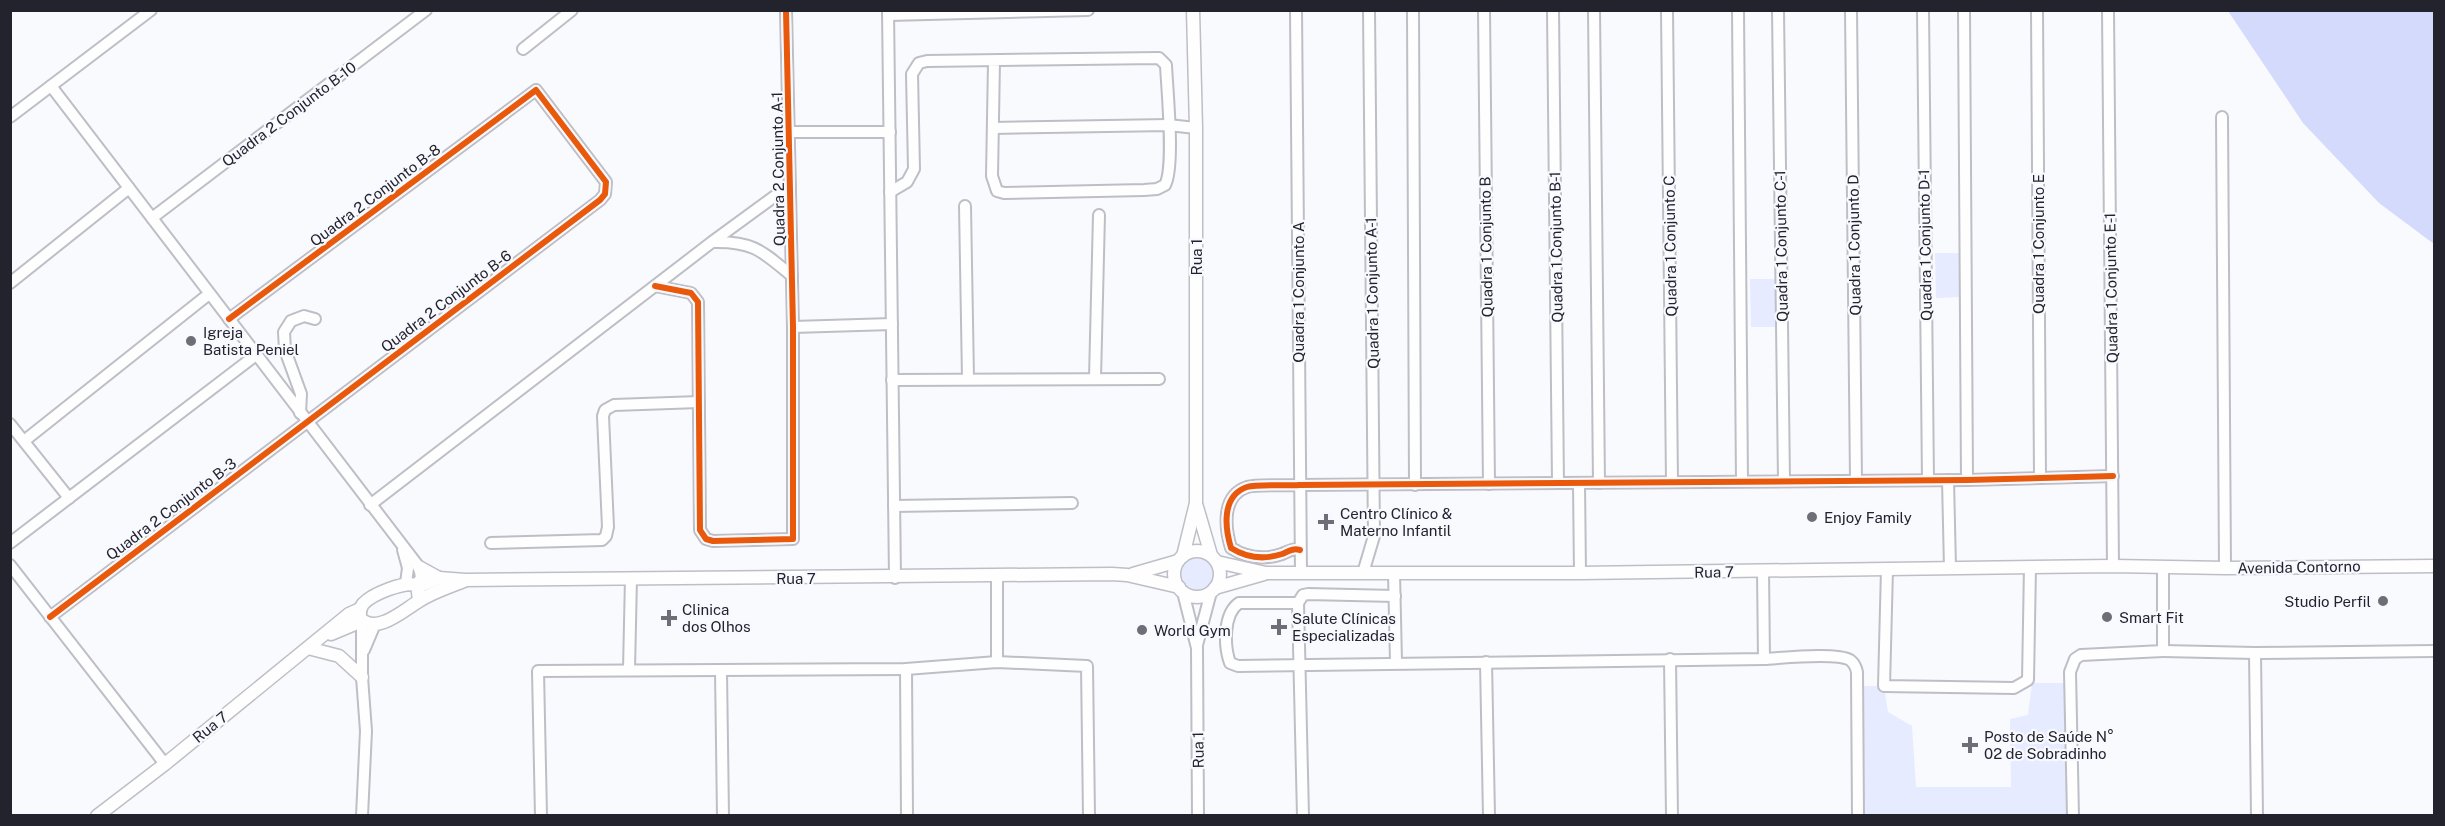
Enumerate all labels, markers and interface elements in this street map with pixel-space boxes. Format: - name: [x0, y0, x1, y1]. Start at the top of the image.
- street label: Quadra 2 Conjunto B-10: [219, 58, 359, 170]
- street label: Quadra 2 Conjunto A-1: [768, 92, 788, 246]
- street label: Quadra 2 Conjunto B-8: [306, 140, 444, 250]
- street label: Quadra 1 Conjunto D-1: [1915, 169, 1935, 321]
- street label: Quadra 1 Conjunto C-1: [1771, 170, 1791, 322]
- street label: Quadra 1 Conjunto B-1: [1546, 171, 1566, 323]
- street label: Quadra 1 Conjunto D: [1844, 174, 1864, 316]
- street label: Quadra 1 Conjunto E: [2030, 174, 2047, 314]
- street label: Quadra 1 Conjunto C: [1660, 175, 1680, 317]
- street label: Quadra 1 Conjunto B: [1476, 176, 1496, 318]
- street label: Quadra 1 Conjunto E-1: [2101, 213, 2121, 363]
- street label: Quadra 1 Conjunto A-1: [1362, 217, 1382, 369]
- street label: Quadra 1 Conjunto A: [1290, 221, 1307, 363]
- street label: Rua 1: [1188, 239, 1205, 275]
- street label: Quadra 2 Conjunto B-6: [378, 247, 514, 355]
- place label: Igreja Batista Peniel: [203, 324, 299, 358]
- marker: Igreja Batista Peniel: [184, 334, 198, 348]
- street label: Quadra 2 Conjunto B-3: [103, 454, 239, 564]
- place label: Centro Clínico & Materno Infantil: [1340, 505, 1452, 539]
- place label: Enjoy Family: [1824, 509, 1912, 526]
- marker: Enjoy Family: [1805, 510, 1819, 524]
- marker: Centro Clínico & Materno Infantil: [1317, 513, 1335, 531]
- street label: Avenida Contorno: [2237, 557, 2361, 577]
- street label: Rua 7: [1694, 563, 1734, 581]
- street label: Rua 7: [776, 570, 816, 587]
- place label: Studio Perfil: [2284, 593, 2371, 610]
- marker: Studio Perfil: [2376, 594, 2390, 608]
- place label: Clinica dos Olhos: [682, 601, 751, 635]
- marker: Clinica dos Olhos: [660, 609, 678, 627]
- place label: Smart Fit: [2119, 609, 2184, 626]
- place label: Salute Clínicas Especializadas: [1292, 610, 1396, 644]
- marker: Smart Fit: [2100, 610, 2114, 624]
- marker: Salute Clínicas Especializadas: [1270, 618, 1288, 636]
- place label: World Gym: [1154, 622, 1231, 639]
- marker: World Gym: [1135, 623, 1149, 637]
- street label: Rua 7: [189, 708, 231, 746]
- place label: Posto de Saúde N° 02 de Sobradinho: [1984, 728, 2114, 762]
- street label: Rua 1: [1189, 731, 1207, 769]
- marker: Posto de Saúde N° 02 de Sobradinho: [1961, 736, 1979, 754]

